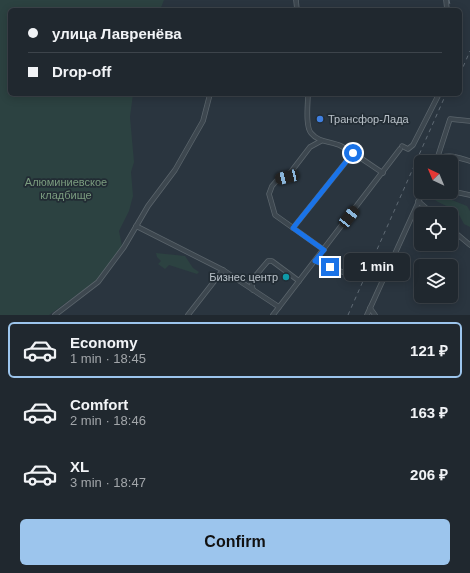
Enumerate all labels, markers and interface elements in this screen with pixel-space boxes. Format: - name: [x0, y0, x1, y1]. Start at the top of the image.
- text: улица Лавренёва: [52, 25, 182, 42]
- text: Drop-off: [52, 63, 111, 80]
- place label: Трансфор-Лада: [328, 113, 410, 125]
- marker: Трансфор-Лада: [315, 114, 325, 124]
- route start: [344, 144, 362, 162]
- north arrow: [414, 155, 458, 199]
- map controls: [414, 155, 458, 303]
- car: [274, 168, 300, 186]
- park label: Алюминиевское кладбище: [25, 176, 107, 201]
- car: [337, 204, 361, 230]
- button: locate: [414, 207, 458, 251]
- callout: 1 min: [344, 253, 410, 281]
- route end: [321, 258, 339, 276]
- text: 1 min: [360, 259, 394, 274]
- button: layers: [414, 259, 458, 303]
- place label: Бизнес центр: [209, 271, 278, 283]
- marker: Бизнес центр: [281, 272, 291, 282]
- icon: car: [22, 332, 58, 368]
- text: Economy: [70, 334, 138, 351]
- text: 121 ₽: [410, 342, 448, 359]
- text: 1 min · 18:45: [70, 351, 146, 366]
- icon: car: [22, 394, 58, 430]
- text: Comfort: [70, 396, 128, 413]
- text: 163 ₽: [410, 404, 448, 421]
- text: 2 min · 18:46: [70, 413, 146, 428]
- icon: car: [22, 456, 58, 492]
- text: XL: [70, 458, 89, 475]
- text: 206 ₽: [410, 466, 448, 483]
- text: 3 min · 18:47: [70, 475, 146, 490]
- button: Confirm: [20, 519, 450, 565]

